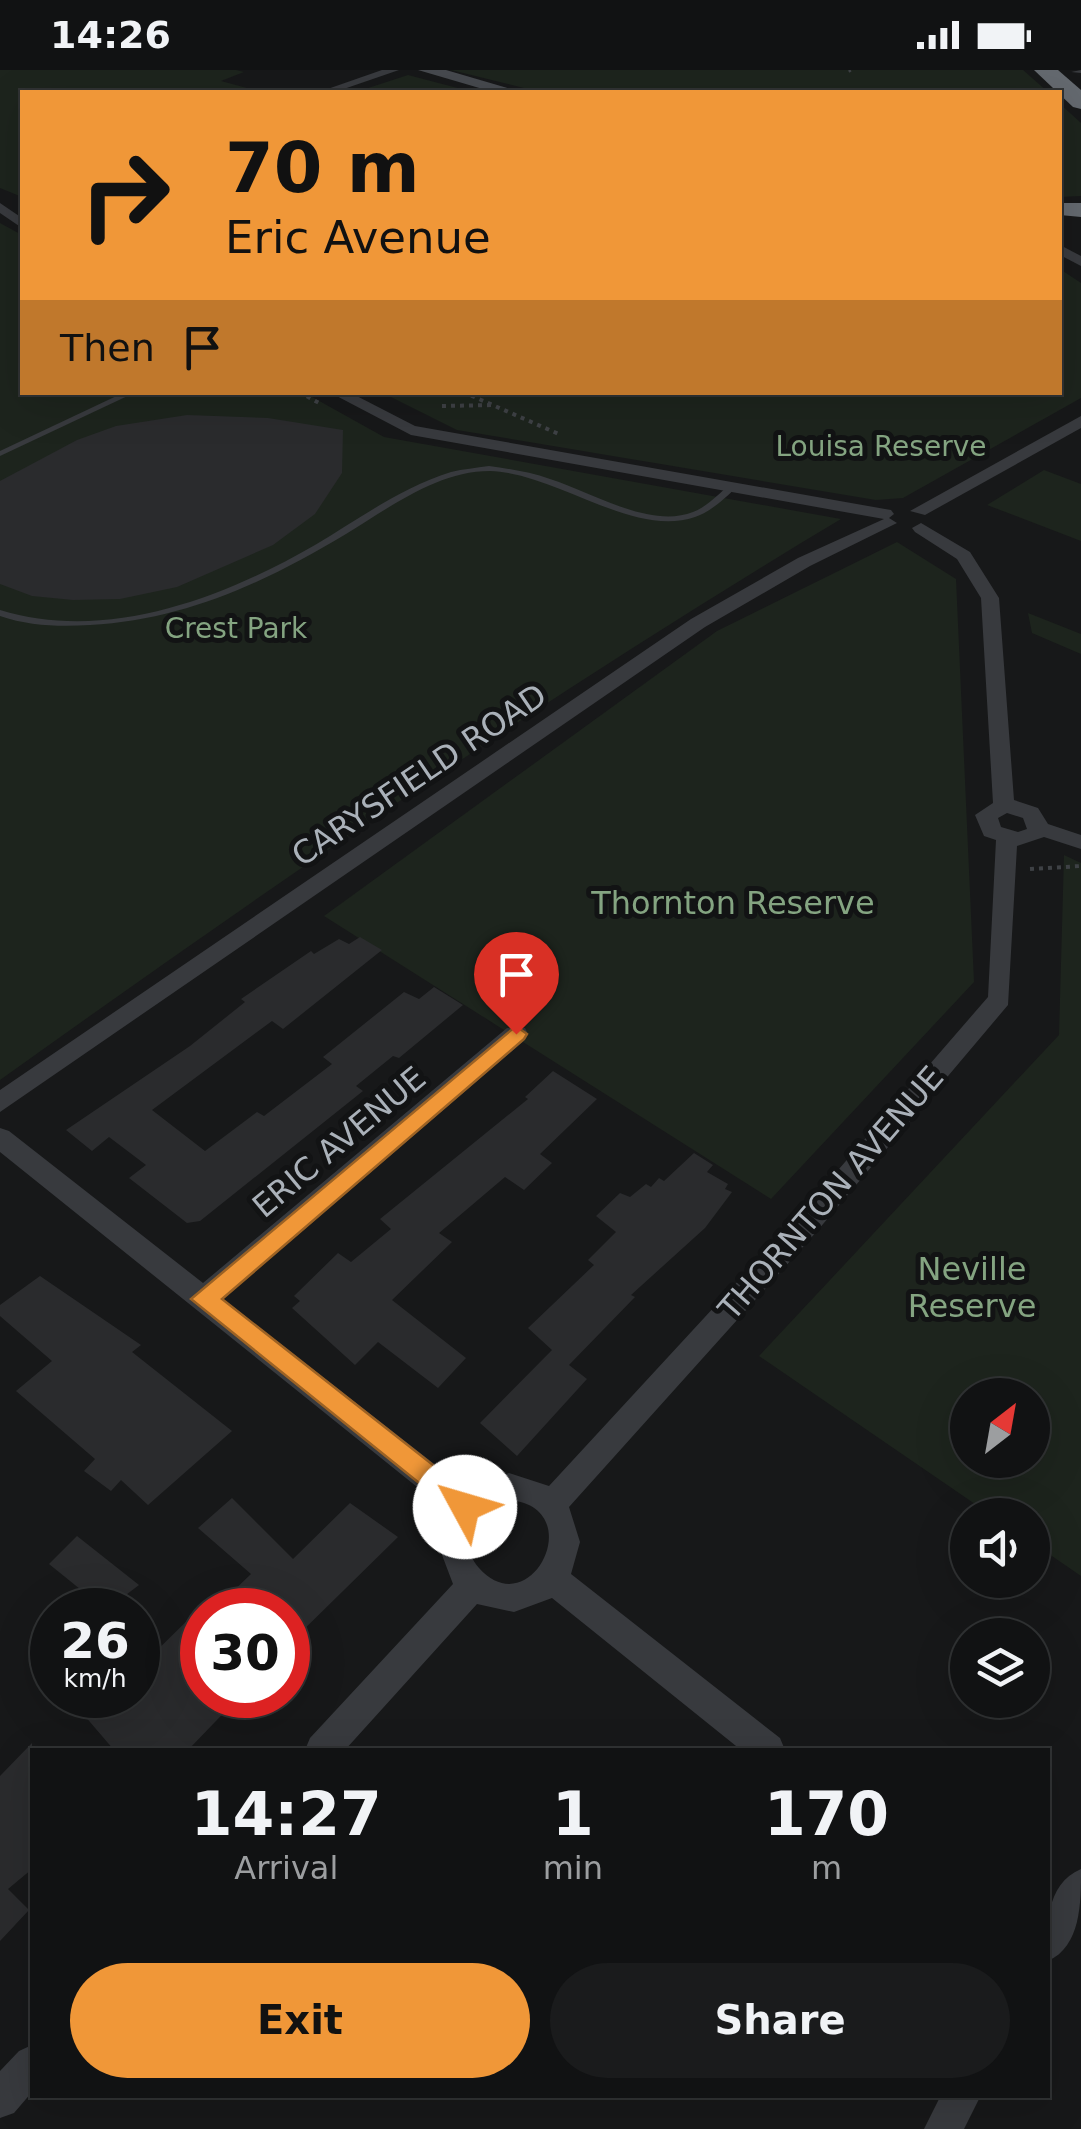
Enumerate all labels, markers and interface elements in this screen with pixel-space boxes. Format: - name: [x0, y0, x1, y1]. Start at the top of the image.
- text: 14:26: [50, 13, 171, 57]
- text: 70 m: [225, 127, 420, 209]
- icon: right: [60, 130, 190, 260]
- text: Eric Avenue: [225, 211, 491, 264]
- icon: arrive: [175, 320, 230, 375]
- text: Then: [60, 326, 155, 370]
- park label: Louisa Reserve: [776, 430, 986, 463]
- park label: Crest Park: [165, 612, 308, 645]
- street label: CARYSFIELD ROAD: [285, 676, 553, 874]
- park label: Thornton Reserve: [590, 884, 875, 922]
- pin: [474, 932, 559, 1035]
- icon: arrive: [489, 947, 544, 1002]
- street label: ERIC AVENUE: [245, 1059, 433, 1225]
- street label: THORNTON AVENUE: [710, 1059, 951, 1328]
- park label: Neville Reserve: [908, 1250, 1036, 1325]
- north arrow: [950, 1378, 1050, 1478]
- map controls: [950, 1378, 1050, 1718]
- position arrow: [413, 1455, 517, 1559]
- button: sound: [950, 1498, 1050, 1598]
- speed limit sign: 30: [180, 1588, 310, 1718]
- text: 26: [60, 1612, 130, 1670]
- button: layers: [950, 1618, 1050, 1718]
- text: km/h: [63, 1664, 127, 1693]
- text: 14:27: [191, 1779, 382, 1849]
- text: 1: [552, 1779, 594, 1849]
- text: 170: [764, 1779, 889, 1849]
- text: Arrival: [234, 1849, 338, 1887]
- text: min: [543, 1849, 603, 1887]
- text: m: [811, 1849, 842, 1887]
- button: Exit: [70, 1963, 530, 2078]
- button: Share: [550, 1963, 1010, 2078]

